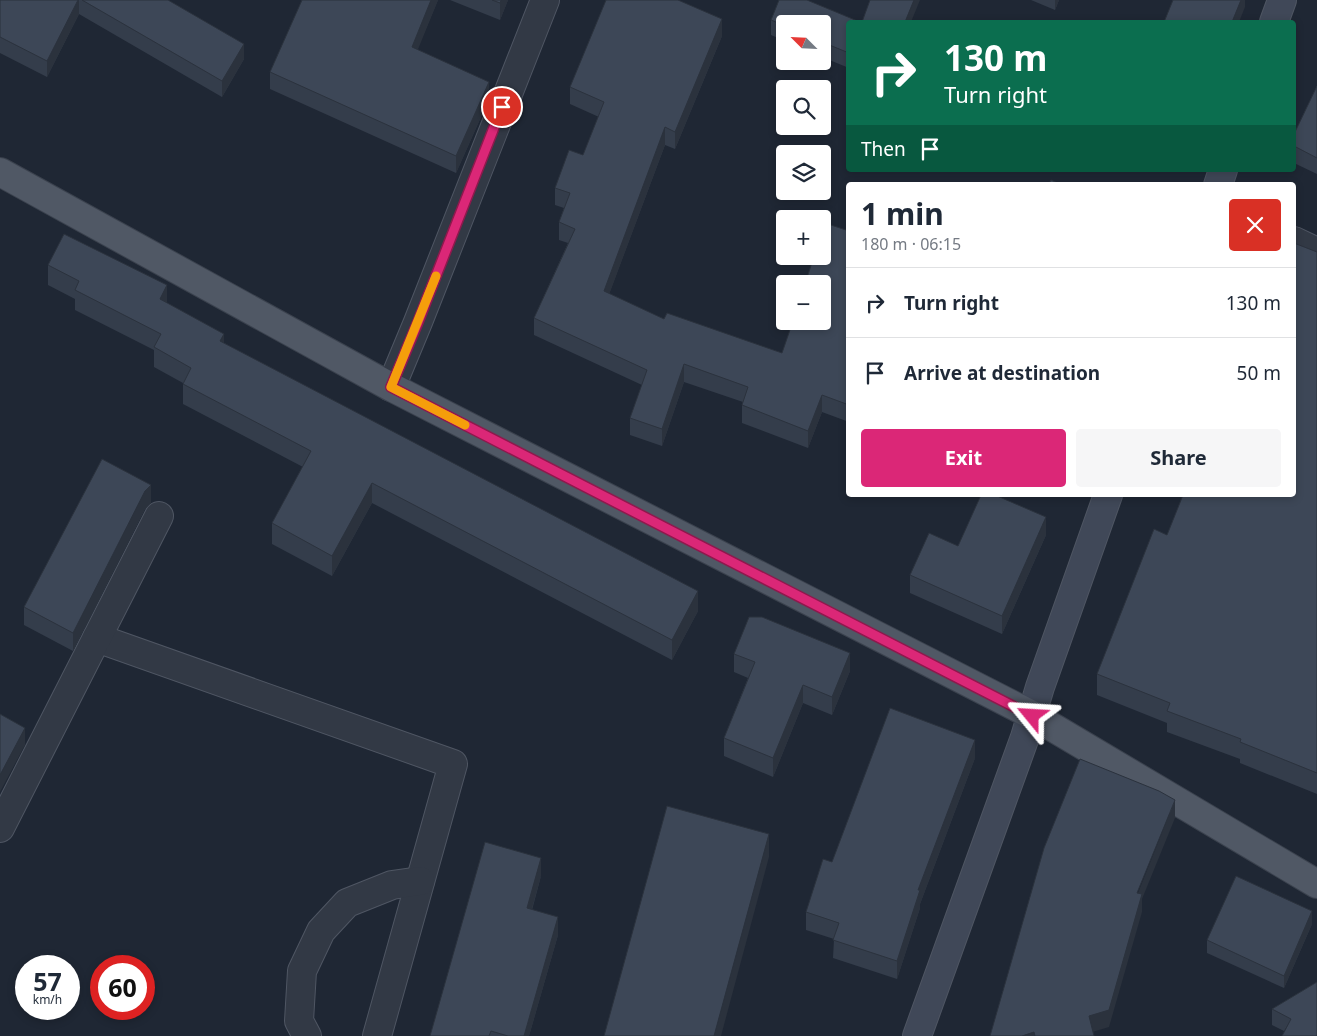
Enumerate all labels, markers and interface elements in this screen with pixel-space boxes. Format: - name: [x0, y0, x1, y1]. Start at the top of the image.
- north arrow: [776, 15, 831, 70]
- map controls: [776, 15, 831, 330]
- text: 130 m: [944, 34, 1047, 81]
- icon: right: [861, 40, 926, 105]
- text: Turn right: [944, 79, 1047, 109]
- button: search: [776, 80, 831, 135]
- pin: [481, 86, 523, 128]
- icon: arrive: [488, 93, 516, 121]
- icon: arrive: [916, 135, 944, 163]
- text: Then: [861, 136, 906, 162]
- button: layers: [776, 145, 831, 200]
- text: 1 min: [861, 193, 944, 234]
- button: close: [1229, 199, 1281, 251]
- button: +: [776, 210, 831, 265]
- text: 180 m · 06:15: [861, 233, 961, 255]
- button: −: [776, 275, 831, 330]
- icon: right: [861, 289, 889, 317]
- text: Turn right: [904, 290, 999, 316]
- text: 130 m: [1226, 290, 1281, 316]
- icon: arrive: [861, 359, 889, 387]
- text: Arrive at destination: [904, 360, 1100, 386]
- text: 50 m: [1237, 360, 1281, 386]
- button: Exit: [861, 429, 1066, 487]
- button: Share: [1076, 429, 1281, 487]
- position arrow: [1005, 689, 1057, 741]
- speed limit sign: 60: [90, 955, 155, 1020]
- text: 57: [33, 964, 62, 998]
- text: km/h: [33, 991, 62, 1008]

